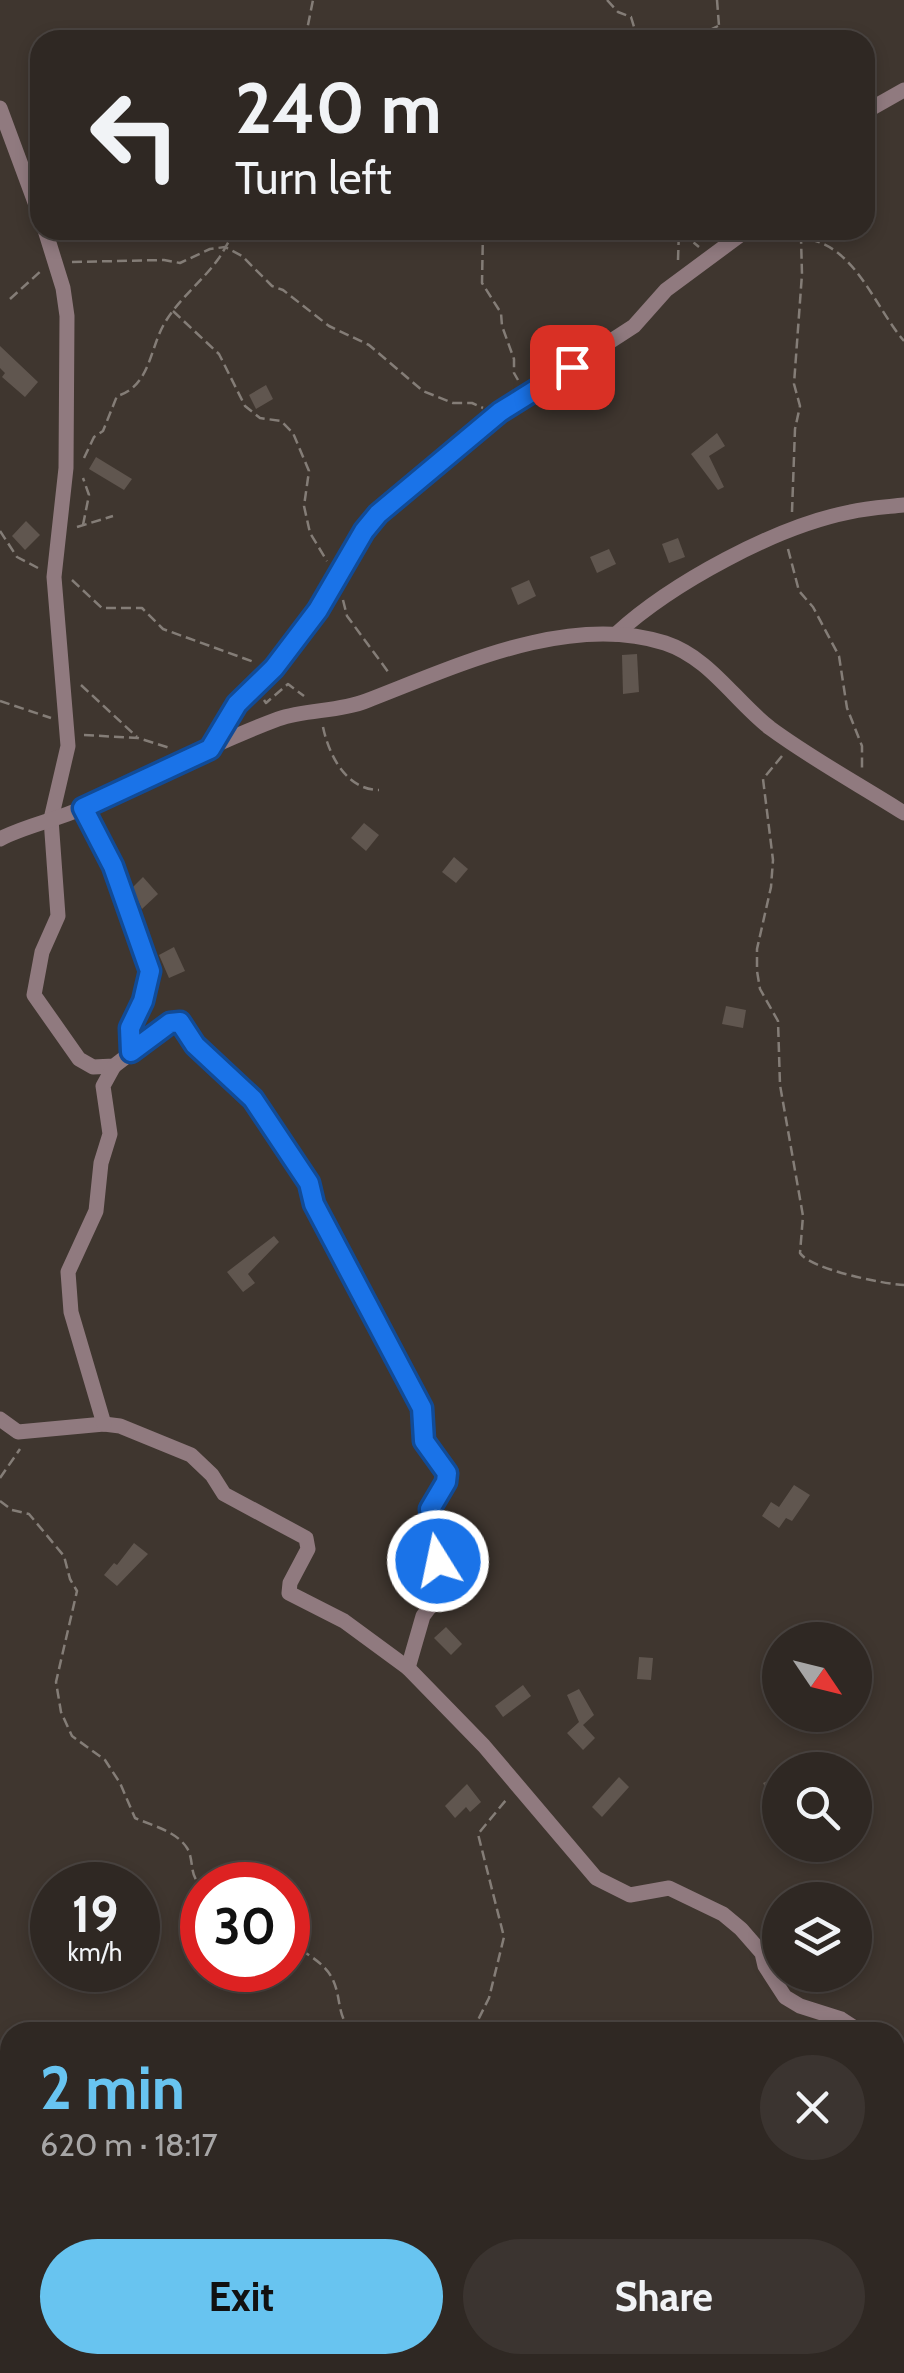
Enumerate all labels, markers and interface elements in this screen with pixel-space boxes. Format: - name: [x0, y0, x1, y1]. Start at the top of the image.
- text: 240 m: [235, 65, 442, 151]
- icon: left: [70, 70, 200, 200]
- text: Turn left: [235, 151, 392, 205]
- pin: [530, 325, 615, 410]
- icon: arrive: [545, 340, 600, 395]
- position arrow: [386, 1509, 490, 1613]
- north arrow: [762, 1622, 872, 1732]
- map controls: [762, 1622, 872, 1992]
- button: search: [762, 1752, 872, 1862]
- speed limit sign: 30: [180, 1862, 310, 1992]
- button: layers: [762, 1882, 872, 1992]
- text: 19: [72, 1884, 118, 1945]
- text: km/h: [68, 1937, 122, 1967]
- text: 2 min: [40, 2051, 185, 2124]
- button: close: [760, 2055, 865, 2160]
- text: 620 m · 18:17: [40, 2125, 218, 2164]
- button: Exit: [40, 2239, 443, 2354]
- button: Share: [463, 2239, 865, 2354]

